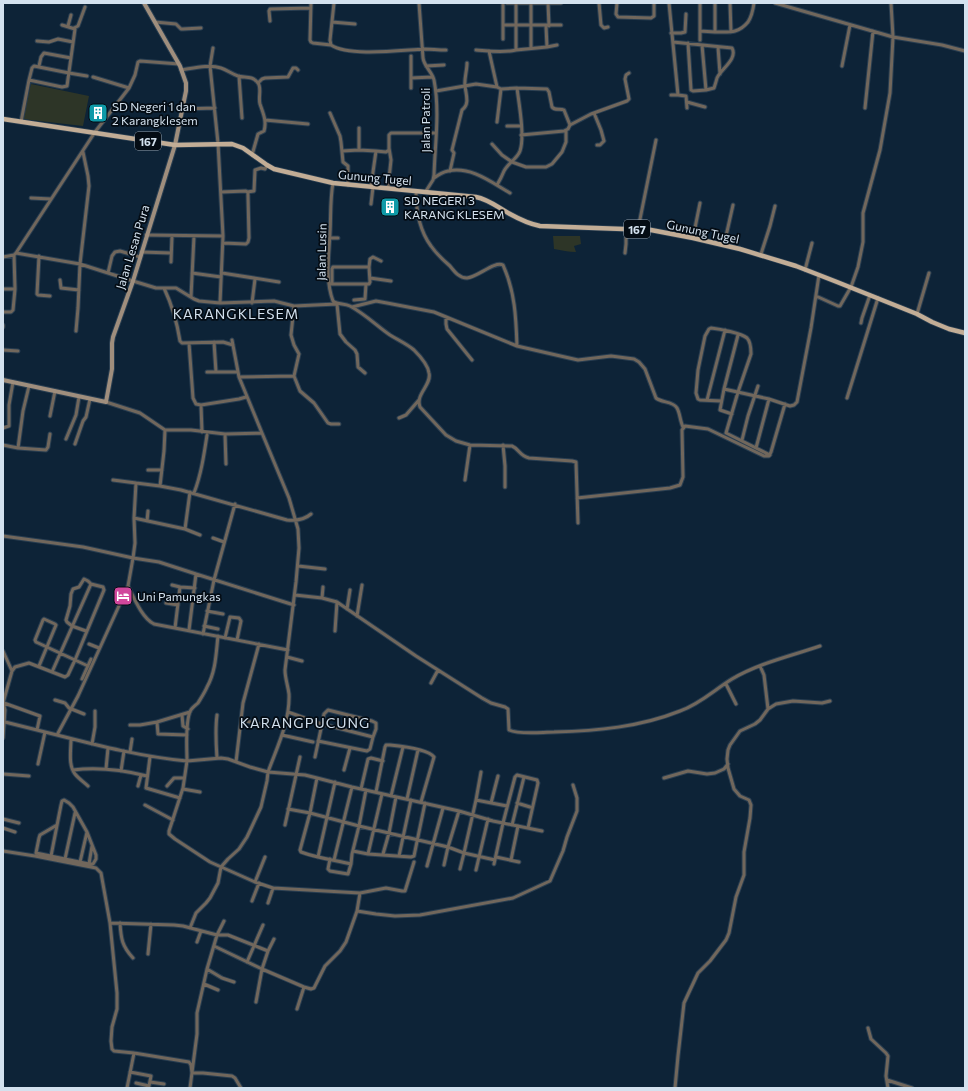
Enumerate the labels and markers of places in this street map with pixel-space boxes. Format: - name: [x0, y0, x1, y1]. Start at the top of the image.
- place label: SD Negeri 1 dan 2 Karangklesem: [112, 99, 198, 127]
- building icon: SD Negeri 1 dan 2 Karangklesem: [87, 102, 109, 124]
- place label: SD NEGERI 3 KARANG KLESEM: [404, 193, 505, 221]
- building icon: SD NEGERI 3 KARANG KLESEM: [379, 196, 401, 218]
- hotel icon: Uni Pamungkas: [112, 585, 134, 607]
- place label: Uni Pamungkas: [137, 589, 221, 603]

